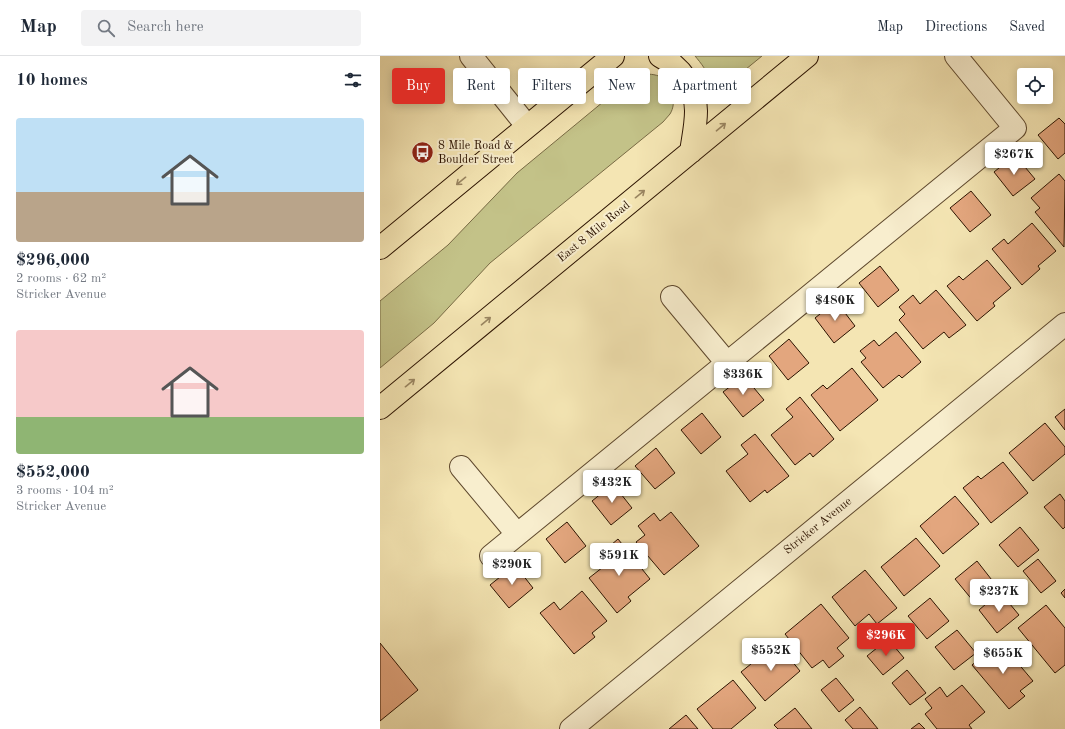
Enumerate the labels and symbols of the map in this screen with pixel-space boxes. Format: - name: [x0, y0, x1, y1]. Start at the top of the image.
- one-way arrow: [716, 122, 727, 131]
- bus stop icon: 8 Mile Road & Boulder Street: [410, 140, 436, 166]
- place label: 8 Mile Road & Boulder Street: [438, 140, 514, 166]
- pin: $267K: [986, 142, 1042, 176]
- one-way arrow: [456, 176, 466, 185]
- one-way arrow: [635, 189, 646, 198]
- street label: East 8 Mile Road: [555, 199, 633, 265]
- pin: $480K: [807, 288, 863, 322]
- one-way arrow: [481, 316, 492, 325]
- pin: $336K: [715, 362, 771, 396]
- one-way arrow: [405, 379, 416, 388]
- pin: $432K: [584, 470, 640, 504]
- street label: Stricker Avenue: [782, 495, 854, 557]
- pin: $591K: [591, 543, 647, 577]
- pin: $290K: [484, 552, 540, 586]
- pin: $237K: [971, 579, 1027, 613]
- pin: $296K: [858, 623, 914, 657]
- pin: $552K: [743, 638, 799, 672]
- pin: $655K: [975, 641, 1031, 675]

